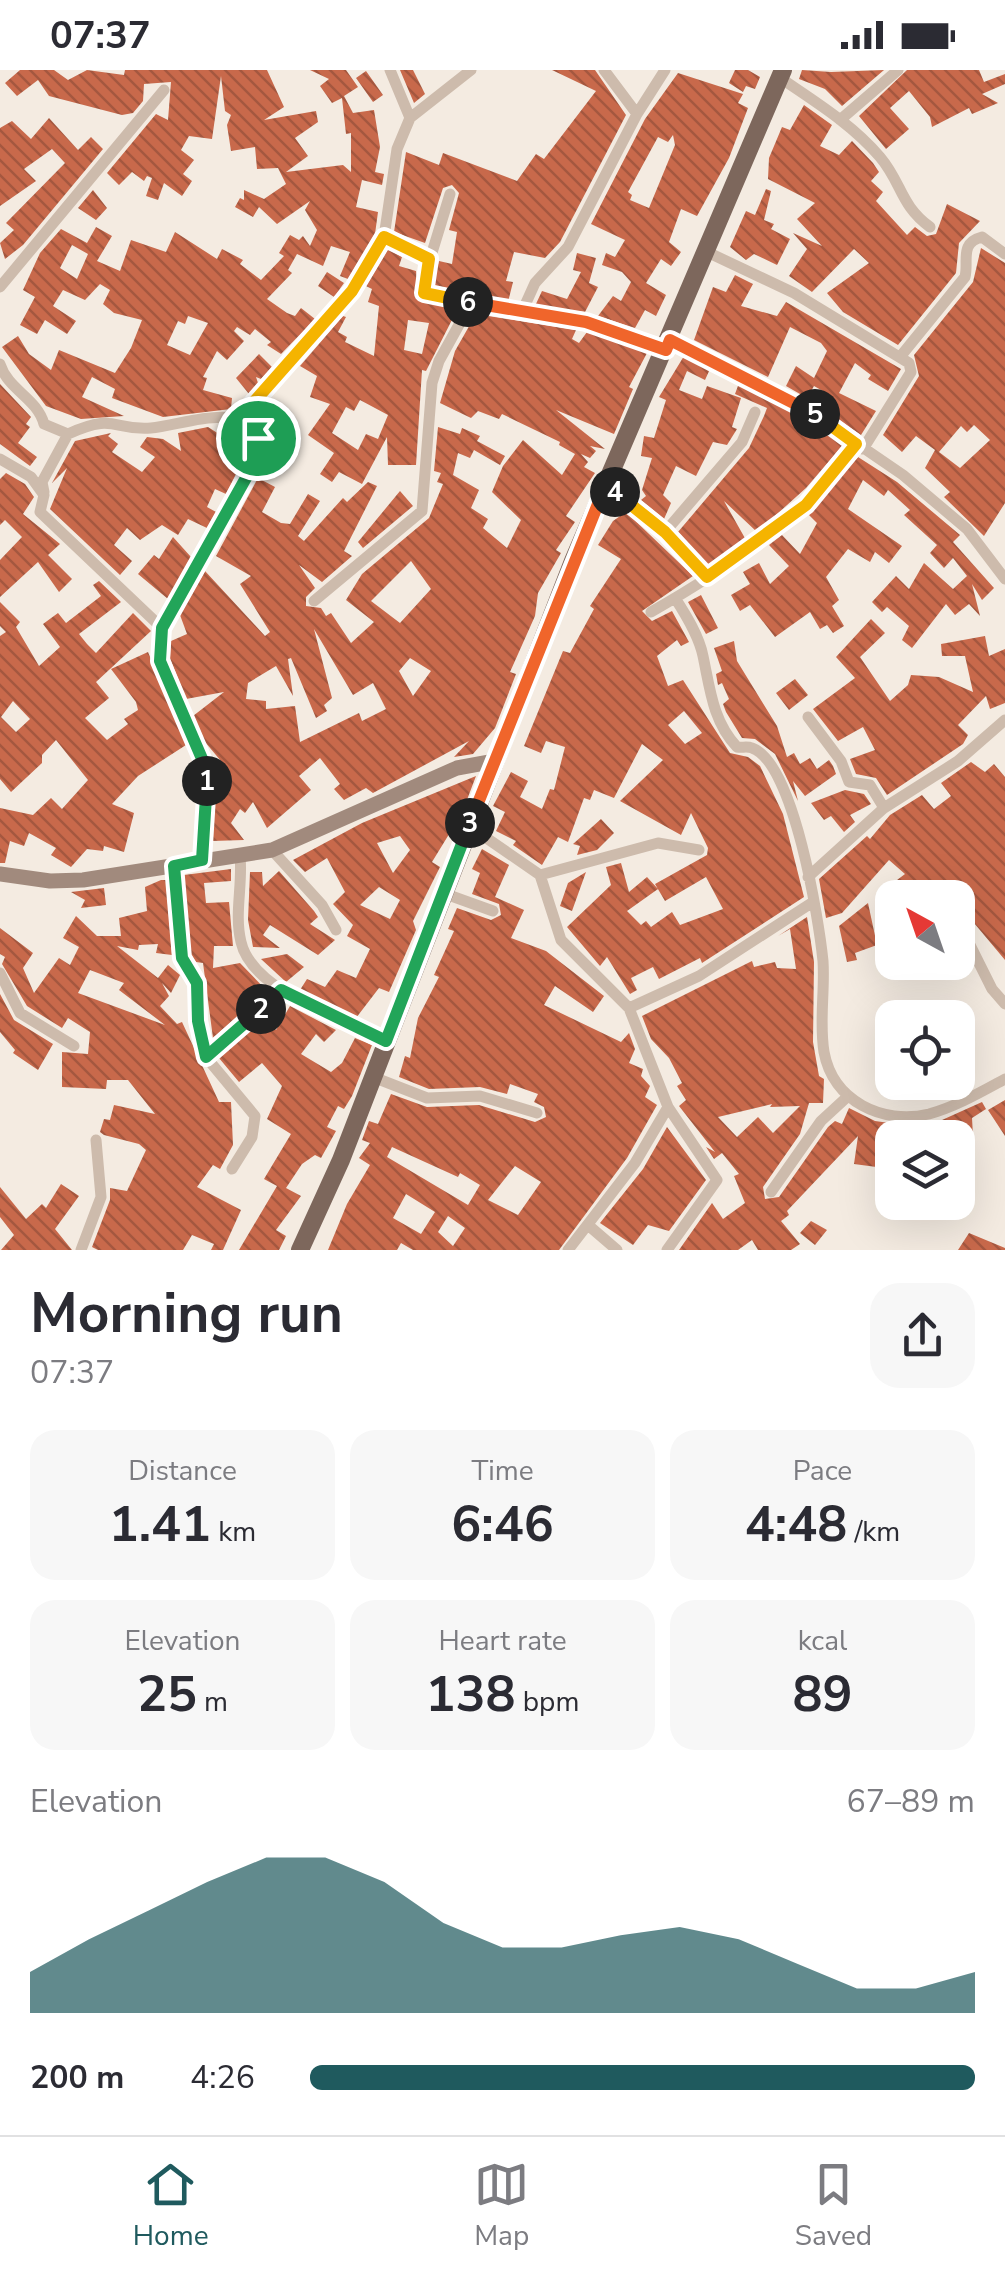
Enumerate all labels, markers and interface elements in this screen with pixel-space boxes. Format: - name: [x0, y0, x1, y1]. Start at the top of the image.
- text: 07:37: [50, 10, 151, 61]
- pin: 6: [443, 277, 493, 327]
- text: 6: [460, 283, 476, 321]
- pin: 5: [790, 389, 840, 439]
- text: 5: [807, 395, 823, 433]
- pin: [216, 396, 301, 481]
- icon: arrive: [231, 411, 286, 466]
- pin: 4: [590, 467, 640, 517]
- text: 4: [607, 473, 623, 511]
- pin: 1: [182, 756, 232, 806]
- text: 1: [199, 762, 215, 800]
- pin: 3: [445, 798, 495, 848]
- text: 3: [462, 804, 478, 842]
- north arrow: [875, 880, 975, 980]
- map controls: [875, 880, 975, 1220]
- pin: 2: [236, 984, 286, 1034]
- text: 2: [253, 990, 269, 1028]
- button: locate: [875, 1000, 975, 1100]
- button: layers: [875, 1120, 975, 1220]
- text: Morning run: [30, 1276, 343, 1351]
- button: share: [870, 1283, 975, 1388]
- text: 07:37: [30, 1351, 114, 1394]
- text: Distance: [128, 1452, 237, 1490]
- text: Time: [471, 1452, 534, 1490]
- text: Pace: [793, 1452, 852, 1490]
- text: 1.41: [109, 1490, 211, 1559]
- text: 6:46: [451, 1490, 554, 1559]
- text: 4:48: [745, 1490, 847, 1559]
- text: km: [211, 1513, 256, 1551]
- text: /km: [847, 1513, 900, 1551]
- text: Elevation: [125, 1622, 240, 1660]
- text: Heart rate: [438, 1622, 567, 1660]
- text: kcal: [798, 1622, 847, 1660]
- text: 25: [137, 1660, 197, 1729]
- text: 138: [426, 1660, 516, 1729]
- text: 89: [793, 1660, 853, 1729]
- text: m: [197, 1683, 228, 1721]
- text: bpm: [516, 1683, 579, 1721]
- text: Elevation: [30, 1780, 163, 1823]
- text: 67–89 m: [847, 1780, 975, 1823]
- text: 200 m: [30, 2056, 124, 2099]
- text: 4:26: [190, 2056, 255, 2099]
- tab: Home: [133, 2157, 209, 2255]
- tab: Map: [474, 2157, 529, 2255]
- tab: Saved: [795, 2157, 872, 2255]

